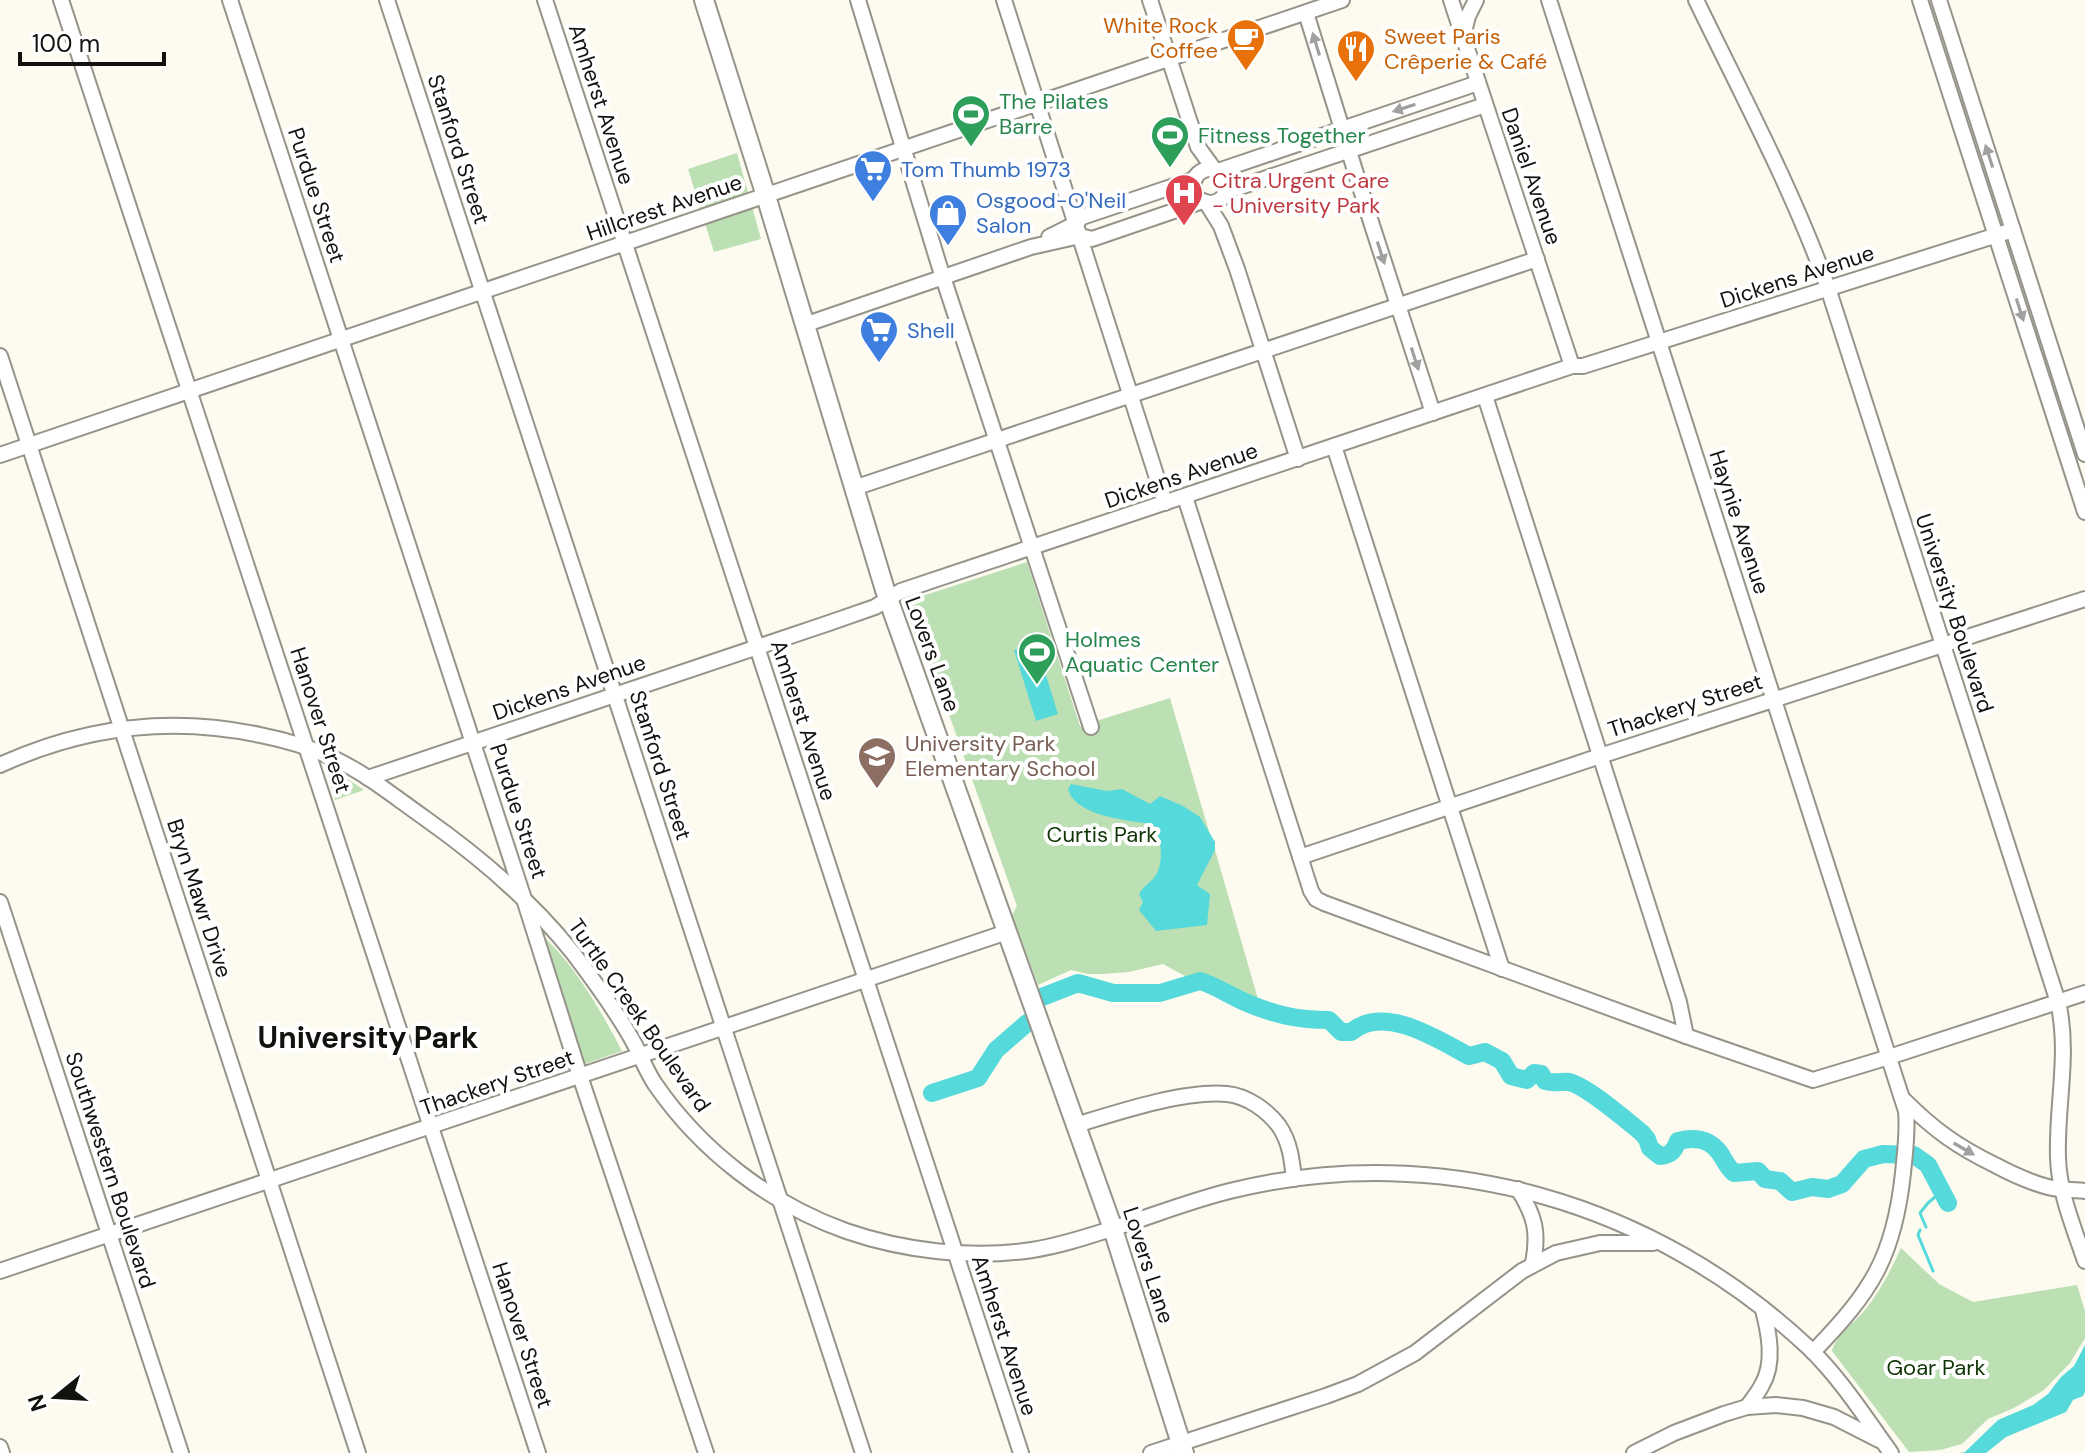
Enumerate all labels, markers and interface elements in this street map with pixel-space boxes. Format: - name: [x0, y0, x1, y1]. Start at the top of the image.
- place label: White Rock Coffee: [1103, 11, 1218, 65]
- scale bar: [20, 16, 164, 66]
- cafe icon: White Rock Coffee: [1225, 17, 1267, 72]
- street label: Amherst Avenue: [562, 20, 641, 188]
- place label: Sweet Paris Crêperie & Café: [1384, 22, 1547, 76]
- text: 100 m: [32, 28, 100, 59]
- restaurant icon: Sweet Paris Crêperie & Café: [1335, 28, 1377, 83]
- one-way arrow: [1309, 31, 1322, 55]
- street label: Stanford Street: [421, 71, 496, 228]
- place label: The Pilates Barre: [999, 87, 1109, 141]
- sports icon: The Pilates Barre: [950, 93, 992, 148]
- one-way arrow: [1392, 102, 1416, 114]
- street label: Daniel Avenue: [1495, 104, 1569, 249]
- sports icon: Fitness Together: [1149, 114, 1191, 169]
- place label: Fitness Together: [1198, 121, 1366, 150]
- street label: Purdue Street: [281, 124, 352, 266]
- one-way arrow: [1982, 144, 1995, 168]
- supermarket icon: Tom Thumb 1973: [852, 148, 894, 203]
- place label: Tom Thumb 1973: [901, 155, 1071, 184]
- place label: Citra Urgent Care - University Park: [1212, 166, 1389, 220]
- street label: Hillcrest Avenue: [583, 167, 746, 248]
- hospital icon: Citra Urgent Care - University Park: [1163, 172, 1205, 227]
- place label: Osgood-O'Neil Salon: [976, 186, 1126, 240]
- shop icon: Osgood-O'Neil Salon: [927, 192, 969, 247]
- street label: Dickens Avenue: [1717, 238, 1878, 315]
- one-way arrow: [1375, 241, 1387, 265]
- one-way arrow: [2014, 298, 2027, 322]
- supermarket icon: Shell: [858, 309, 900, 364]
- place label: Shell: [907, 316, 955, 345]
- one-way arrow: [1410, 348, 1422, 372]
- street label: Dickens Avenue: [1101, 436, 1262, 515]
- street label: Haynie Avenue: [1703, 446, 1776, 598]
- street label: University Boulevard: [1909, 510, 2000, 716]
- street label: Lovers Lane: [898, 592, 967, 716]
- place label: Holmes Aquatic Center: [1065, 625, 1219, 679]
- sports icon: Holmes Aquatic Center: [1016, 631, 1058, 686]
- street label: Amherst Avenue: [764, 636, 843, 804]
- street label: Hanover Street: [283, 643, 358, 797]
- street label: Dickens Avenue: [489, 648, 650, 727]
- street label: Thackery Street: [1604, 667, 1766, 744]
- street label: Stanford Street: [623, 687, 698, 844]
- place label: University Park Elementary School: [905, 729, 1095, 783]
- school or university icon: University Park Elementary School: [856, 735, 898, 790]
- street label: Purdue Street: [483, 740, 554, 882]
- street label: Bryn Mawr Drive: [160, 815, 239, 981]
- park label: Curtis Park: [1047, 820, 1157, 849]
- street label: Turtle Creek Boulevard: [562, 913, 717, 1118]
- district label: University Park: [258, 1018, 478, 1057]
- street label: Thackery Street: [416, 1043, 578, 1122]
- street label: Southwestern Boulevard: [59, 1048, 162, 1292]
- one-way arrow: [1953, 1142, 1975, 1156]
- street label: Lovers Lane: [1116, 1203, 1181, 1327]
- street label: Amherst Avenue: [965, 1251, 1044, 1419]
- street label: Hanover Street: [485, 1258, 560, 1412]
- park label: Goar Park: [1886, 1353, 1986, 1382]
- north arrow: [16, 1357, 96, 1437]
- text: N: [21, 1391, 54, 1415]

